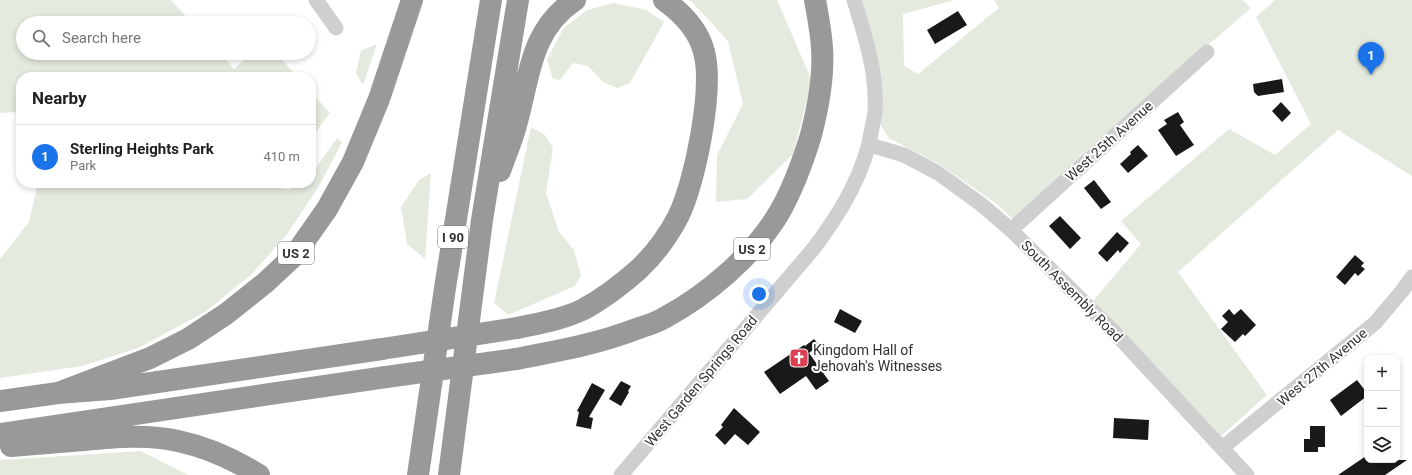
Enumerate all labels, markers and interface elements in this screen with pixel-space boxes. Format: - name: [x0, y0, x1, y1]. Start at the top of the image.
- search box: [16, 16, 316, 60]
- icon: search: [30, 27, 52, 49]
- text: Search here: [62, 29, 141, 47]
- pin: 1: [1358, 42, 1384, 75]
- text: Nearby: [32, 88, 87, 108]
- street label: West 25th Avenue: [1062, 98, 1156, 184]
- text: Sterling Heights Park: [70, 140, 214, 158]
- text: 1: [41, 149, 49, 164]
- text: 410 m: [263, 149, 300, 164]
- text: Park: [70, 158, 96, 173]
- road number: I 90: [438, 226, 468, 248]
- street label: South Assembly Road: [1018, 237, 1126, 345]
- road number: US 2: [734, 238, 770, 260]
- road number: US 2: [278, 242, 314, 264]
- your location: [749, 284, 769, 304]
- street label: West Garden Springs Road: [642, 312, 760, 450]
- street label: West 27th Avenue: [1274, 325, 1370, 409]
- place label: Kingdom Hall of Jehovah's Witnesses: [813, 342, 942, 374]
- church icon: Kingdom Hall of Jehovah's Witnesses: [788, 347, 810, 369]
- map controls: [1364, 355, 1400, 463]
- button: +: [1364, 355, 1400, 391]
- button: −: [1364, 391, 1400, 427]
- button: layers: [1364, 427, 1400, 463]

